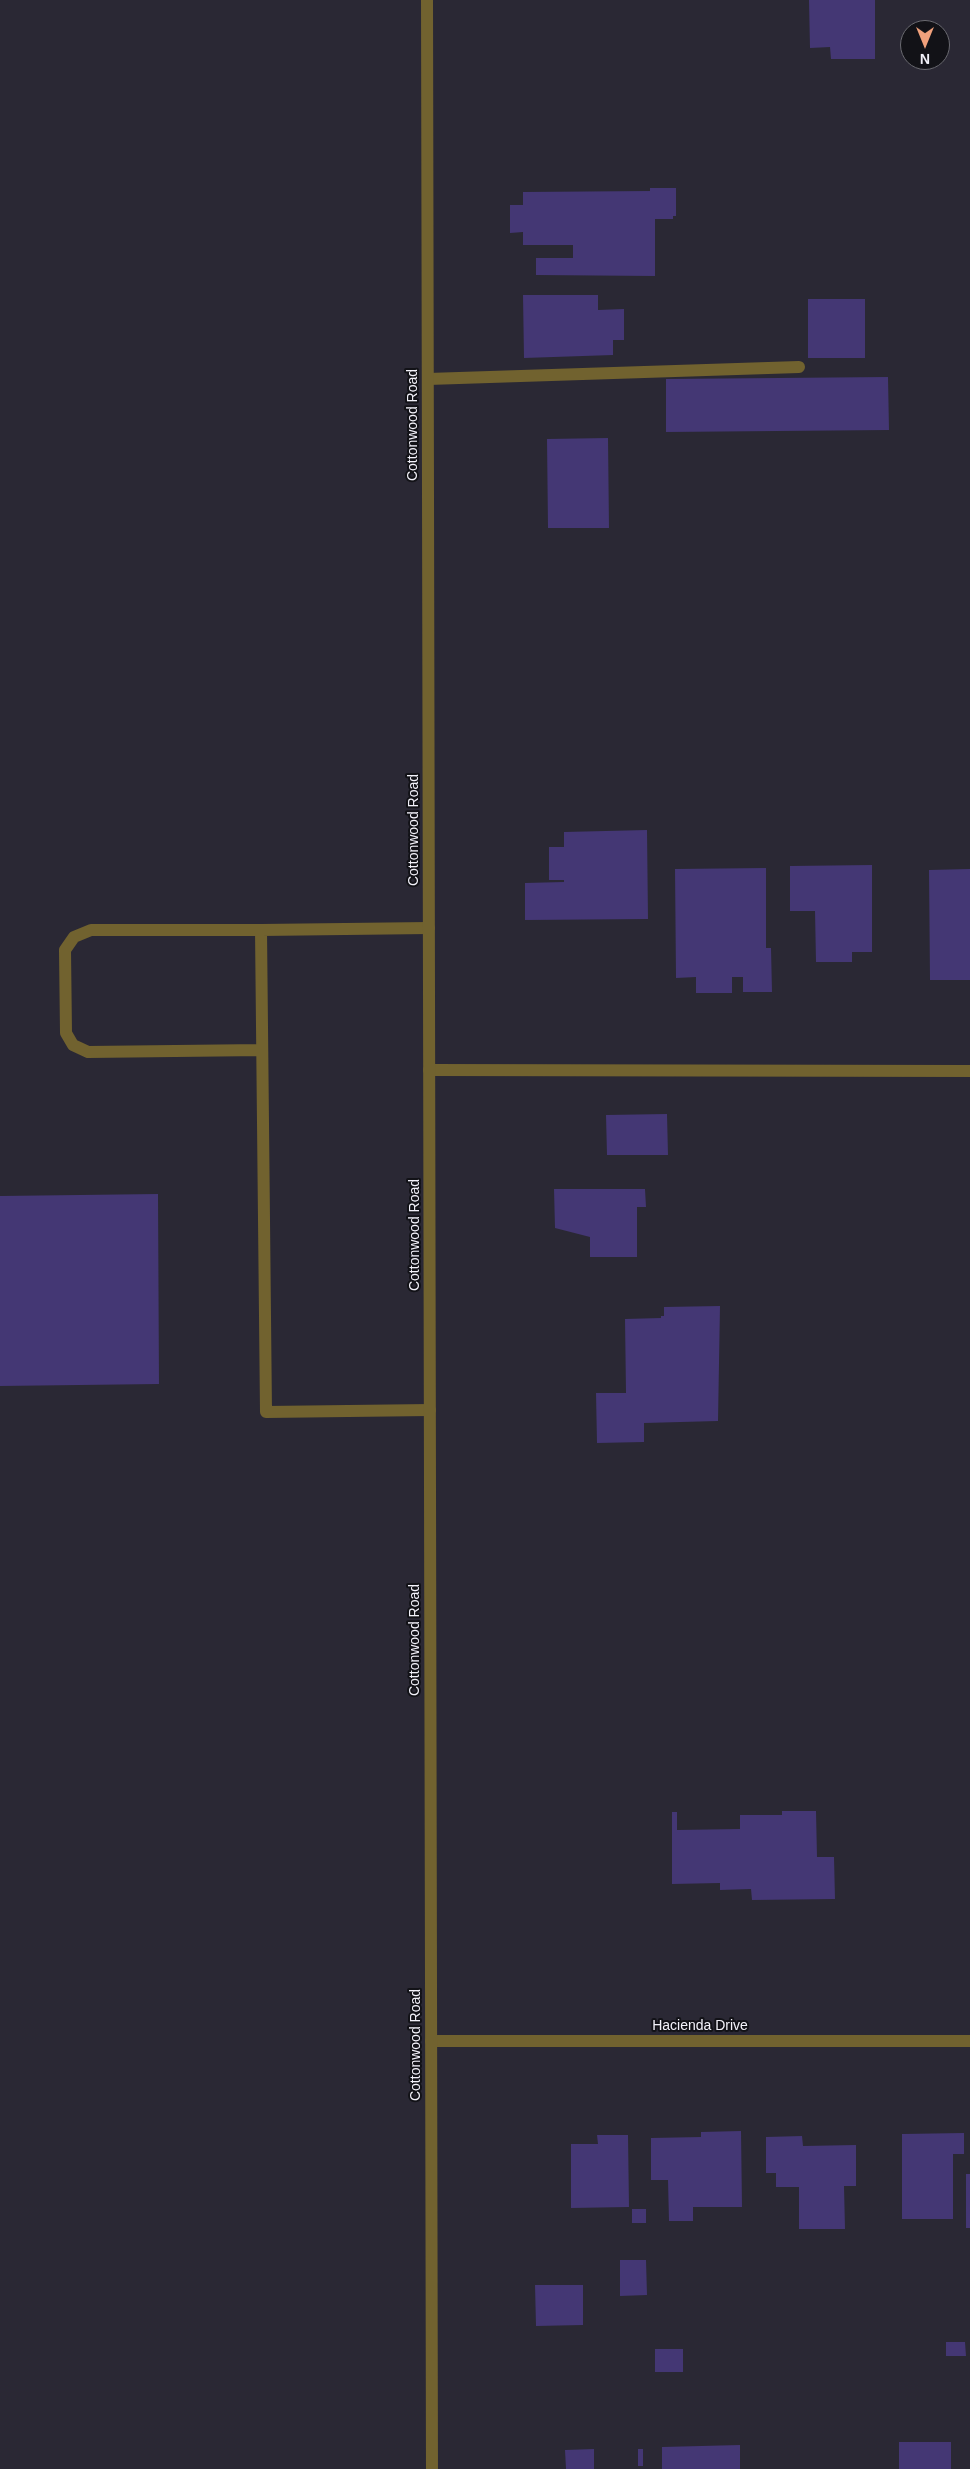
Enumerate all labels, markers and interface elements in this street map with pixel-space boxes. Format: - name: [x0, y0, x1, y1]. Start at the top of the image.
- north arrow: [900, 20, 950, 70]
- text: N: [920, 51, 930, 67]
- street label: Cottonwood Road: [405, 369, 421, 481]
- street label: Cottonwood Road: [406, 774, 422, 886]
- street label: Cottonwood Road: [407, 1179, 423, 1291]
- street label: Cottonwood Road: [407, 1584, 423, 1696]
- street label: Cottonwood Road: [408, 1989, 424, 2101]
- street label: Hacienda Drive: [652, 2018, 748, 2034]

